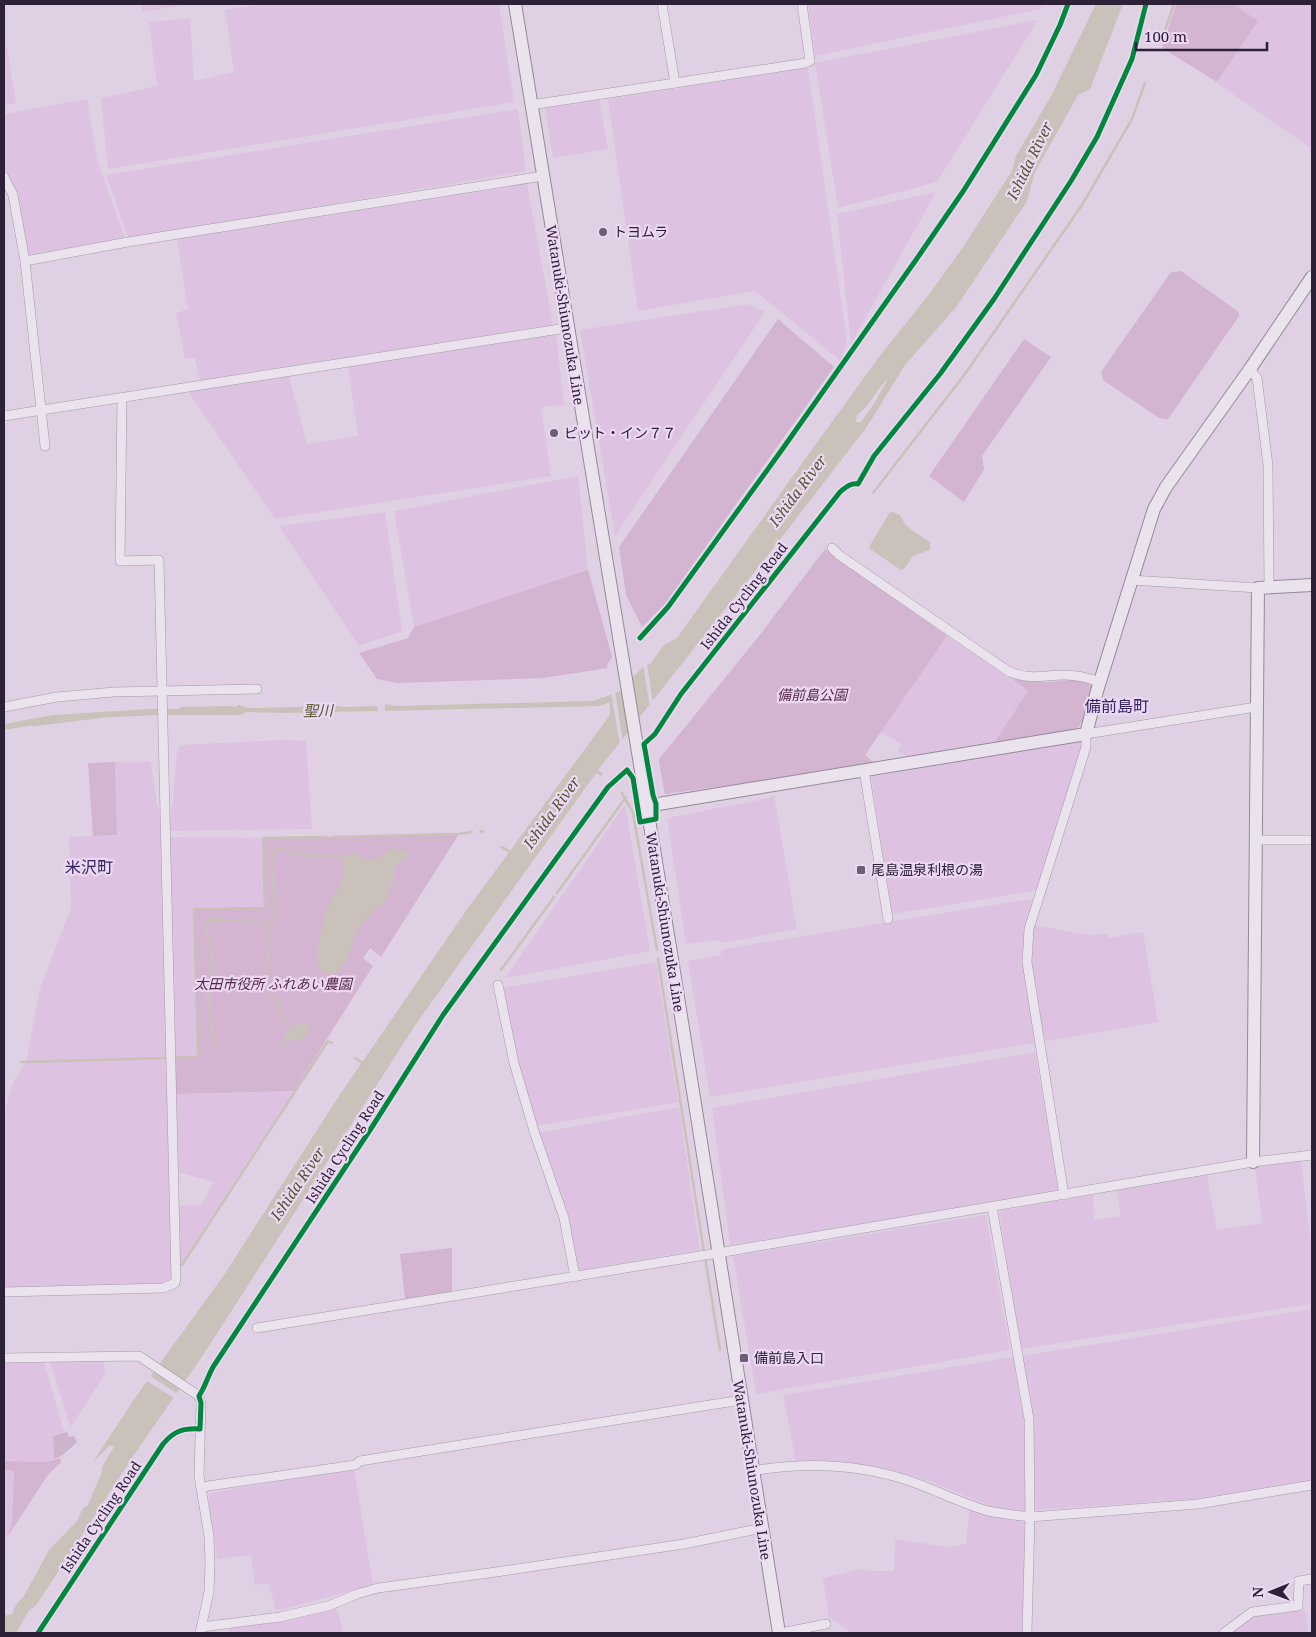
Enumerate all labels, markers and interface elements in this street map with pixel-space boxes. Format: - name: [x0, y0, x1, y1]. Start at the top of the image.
- scale bar: [1136, 20, 1267, 52]
- text: 100 m: [1144, 26, 1187, 46]
- water label: Ishida River: [1001, 117, 1057, 204]
- place label: トヨムラ: [613, 222, 668, 241]
- street label: Watanuki-Shiunozuka Line: [542, 224, 589, 406]
- marker: トヨムラ: [597, 226, 609, 238]
- place label: ピット・イン７７: [564, 423, 676, 442]
- marker: ピット・イン７７: [548, 427, 560, 439]
- water label: Ishida River: [763, 450, 831, 531]
- street label: Ishida Cycling Road: [696, 538, 792, 653]
- park label: 備前島公園: [777, 685, 849, 704]
- district label: 備前島町: [1085, 695, 1149, 717]
- water label: 聖川: [303, 700, 335, 720]
- water label: Ishida River: [518, 772, 585, 853]
- street label: Watanuki-Shiunozuka Line: [642, 831, 689, 1013]
- district label: 米沢町: [65, 856, 113, 878]
- place label: 尾島温泉利根の湯: [871, 860, 983, 879]
- marker: 尾島温泉利根の湯: [855, 864, 867, 876]
- park label: 太田市役所 ふれあい農園: [194, 974, 354, 993]
- street label: Ishida Cycling Road: [301, 1086, 388, 1207]
- water label: Ishida River: [265, 1142, 330, 1225]
- place label: 備前島入口: [754, 1348, 824, 1367]
- marker: 備前島入口: [738, 1352, 750, 1364]
- street label: Watanuki-Shiunozuka Line: [729, 1379, 776, 1561]
- street label: Ishida Cycling Road: [56, 1457, 145, 1576]
- north arrow: [1246, 1567, 1296, 1617]
- text: N: [1248, 1587, 1267, 1598]

